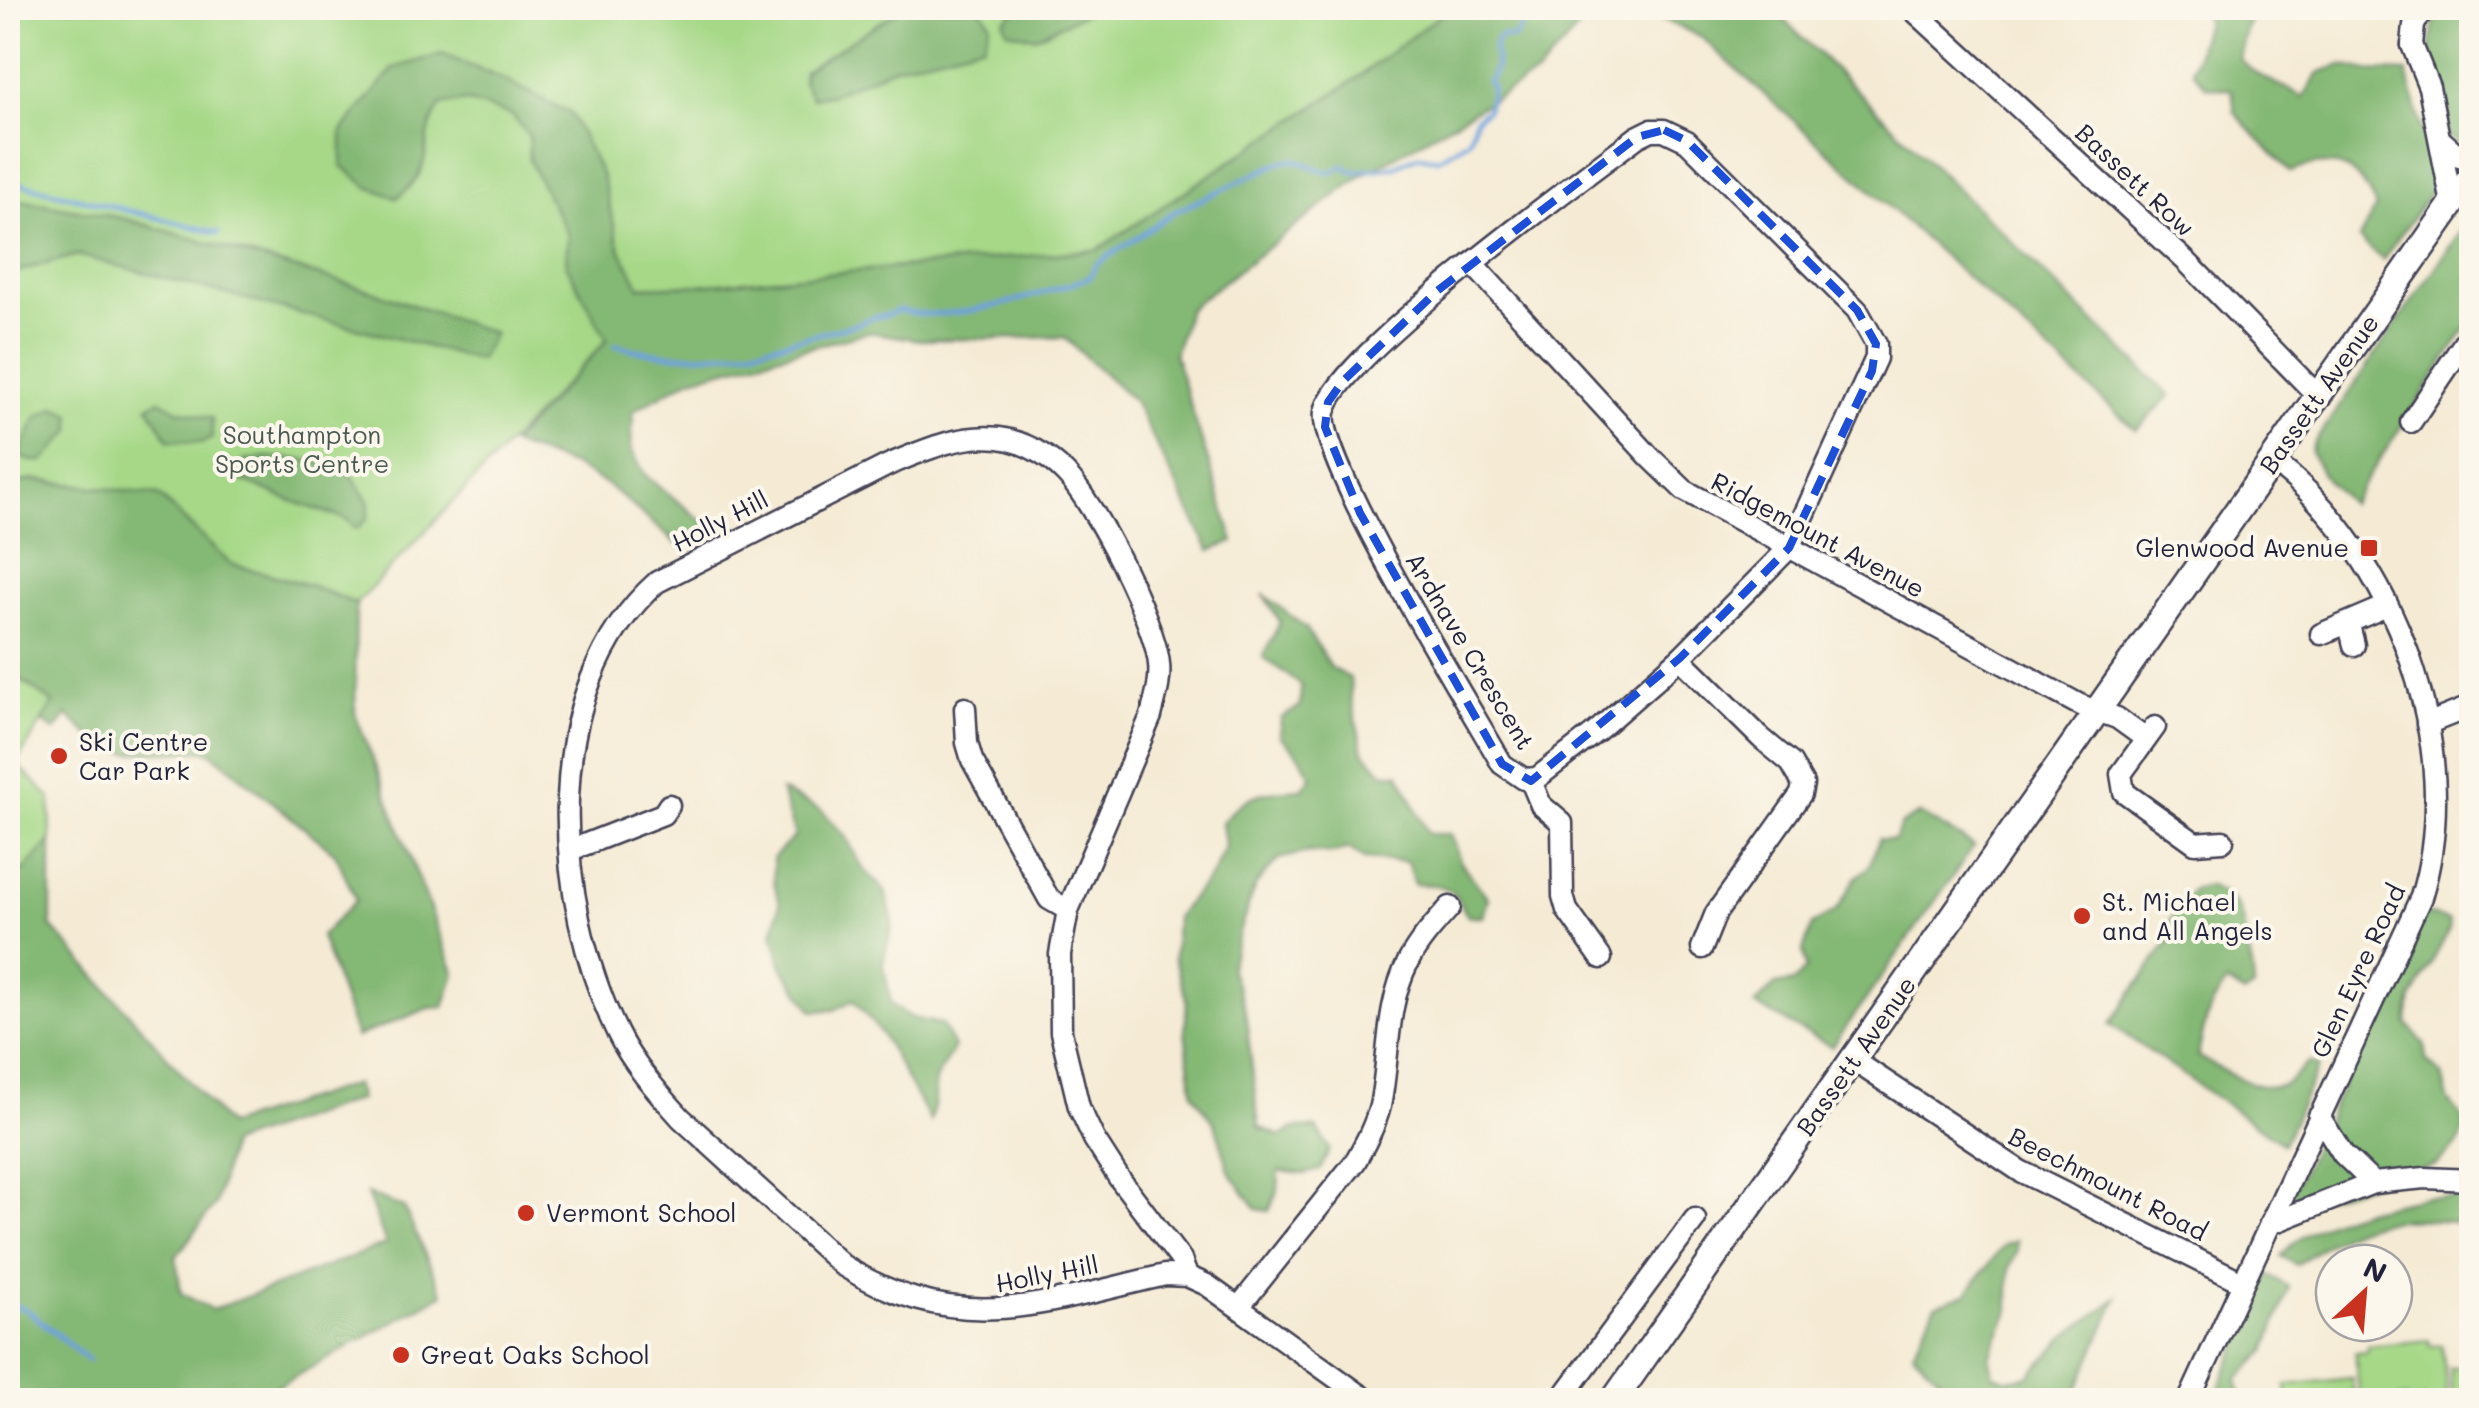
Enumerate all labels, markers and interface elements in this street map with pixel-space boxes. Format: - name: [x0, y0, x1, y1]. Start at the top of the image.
- street label: Bassett Row: [2070, 116, 2202, 243]
- street label: Bassett Avenue: [2251, 307, 2385, 479]
- park label: Southampton Sports Centre: [215, 418, 389, 479]
- street label: Ridgemount Avenue: [1706, 464, 1931, 604]
- street label: Holly Hill: [666, 482, 774, 559]
- place label: Glenwood Avenue: [2135, 531, 2349, 563]
- marker: Glenwood Avenue: [2358, 537, 2380, 559]
- street label: Ardnave Crescent: [1399, 546, 1542, 755]
- place label: Ski Centre Car Park: [79, 725, 208, 786]
- marker: Ski Centre Car Park: [48, 745, 70, 767]
- street label: Glen Eyre Road: [2303, 879, 2412, 1063]
- place label: St. Michael and All Angels: [2102, 885, 2273, 946]
- marker: St. Michael and All Angels: [2071, 905, 2093, 927]
- street label: Bassett Avenue: [1788, 969, 1922, 1141]
- street label: Beechmount Road: [2004, 1119, 2213, 1247]
- place label: Vermont School: [546, 1196, 737, 1228]
- marker: Vermont School: [515, 1202, 537, 1224]
- north arrow: [2314, 1243, 2414, 1343]
- street label: Holly Hill: [993, 1247, 1101, 1300]
- text: N: [2358, 1249, 2393, 1290]
- place label: Great Oaks School: [421, 1338, 650, 1370]
- marker: Great Oaks School: [390, 1344, 412, 1366]

